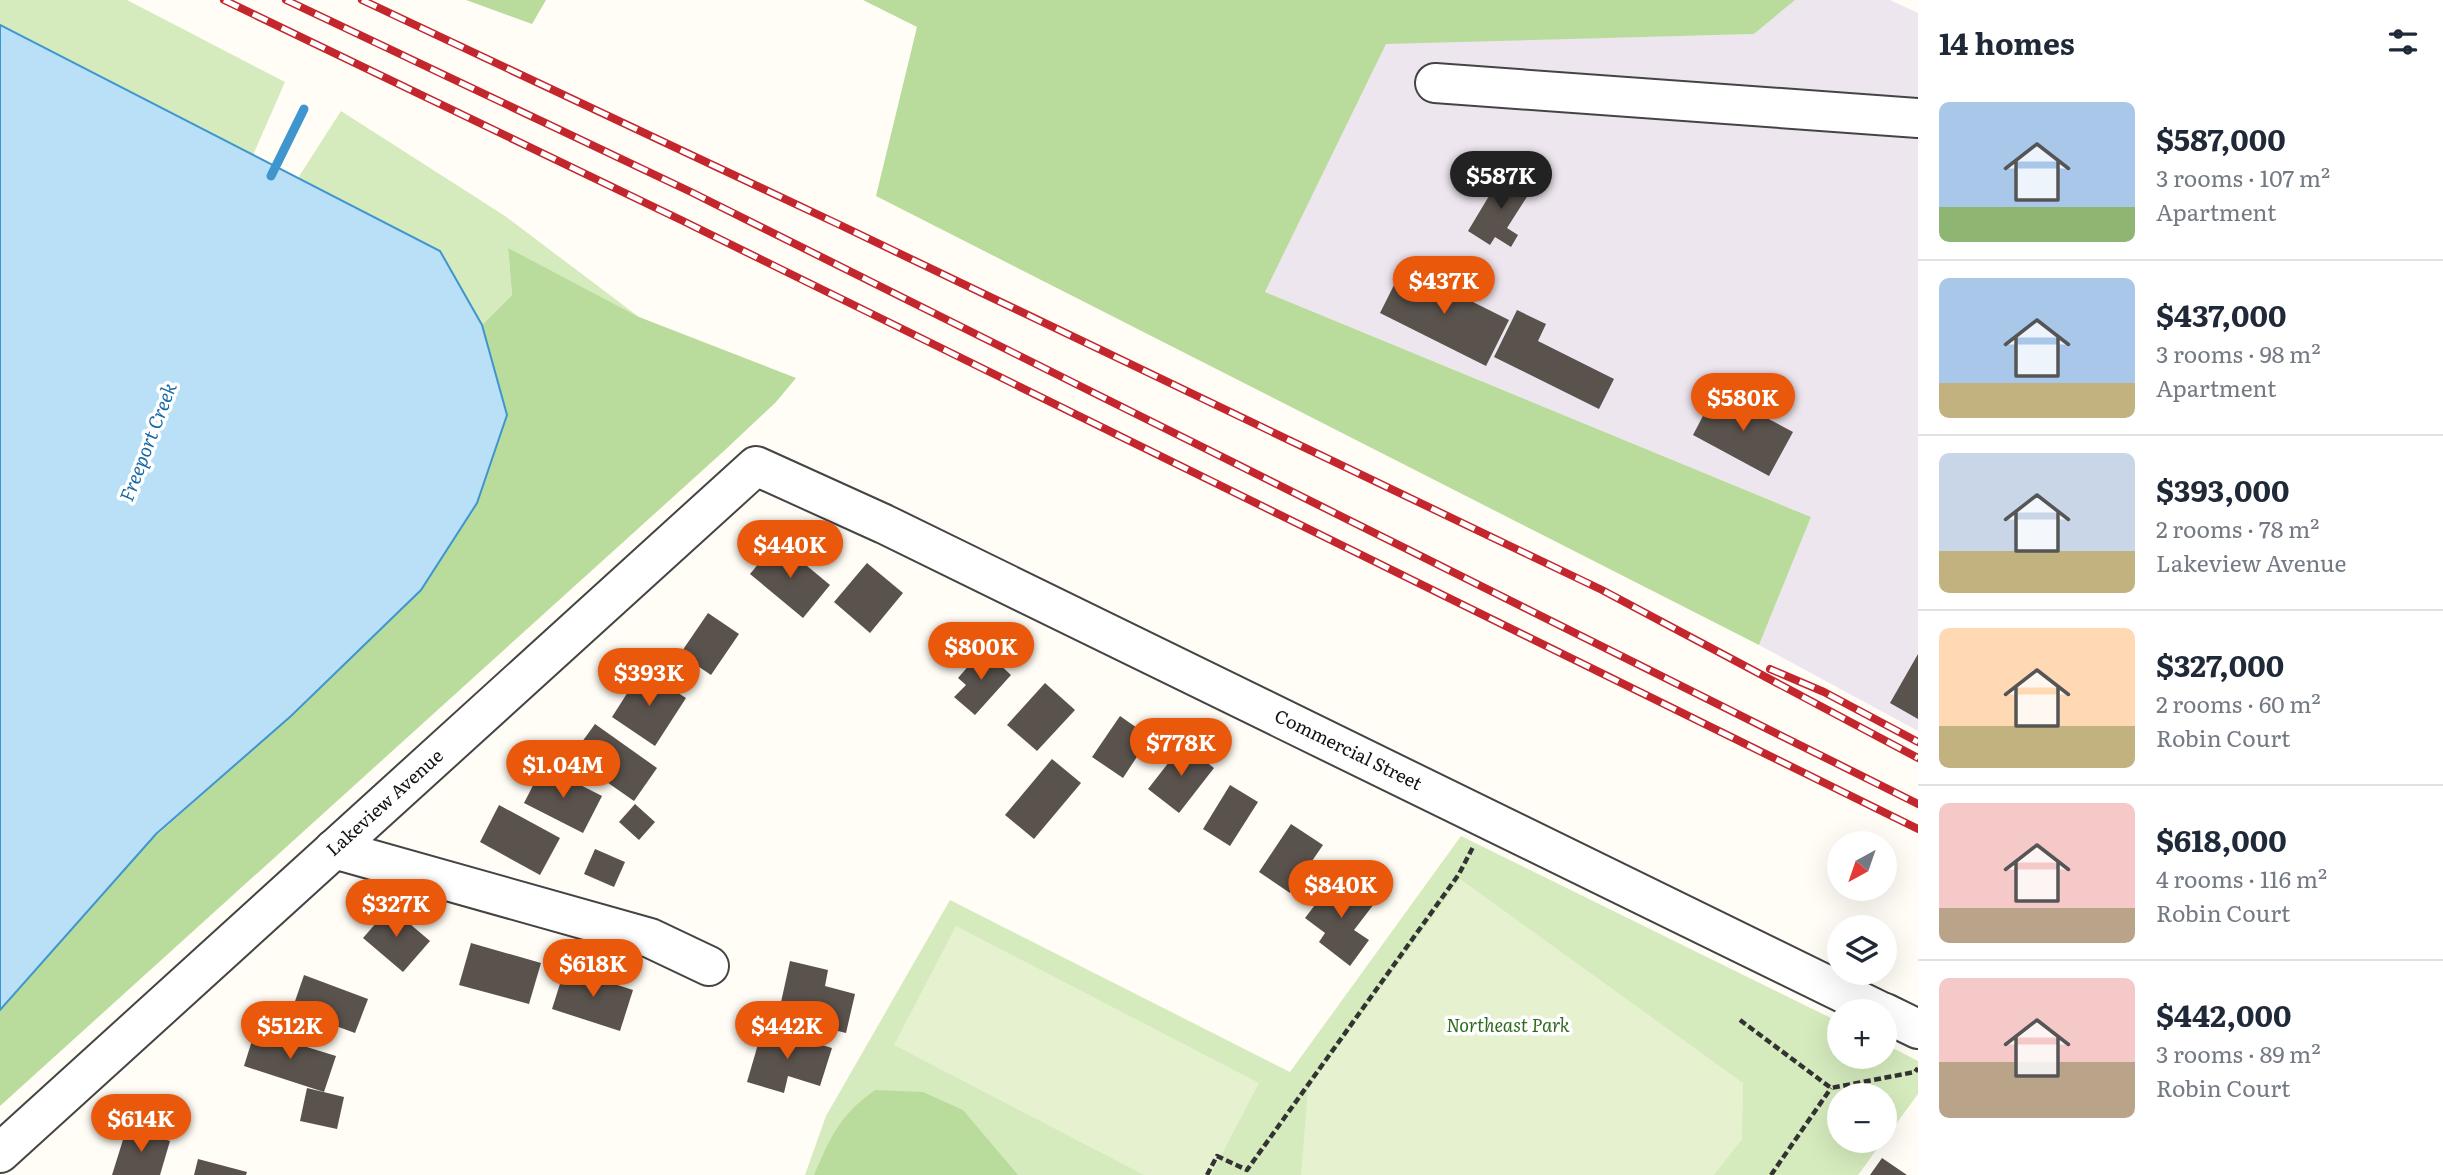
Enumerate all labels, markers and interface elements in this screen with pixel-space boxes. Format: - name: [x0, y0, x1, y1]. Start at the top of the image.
- text: 14 homes: [1939, 20, 2075, 64]
- icon: filters: [2384, 23, 2422, 61]
- text: $587,000: [2156, 116, 2286, 160]
- icon: home: [1995, 130, 2079, 214]
- pin: $587K: [1452, 152, 1550, 211]
- text: $587K: [1466, 157, 1536, 191]
- text: 3 rooms · 107 m²: [2156, 160, 2330, 194]
- text: Apartment: [2156, 194, 2276, 228]
- pin: $437K: [1395, 256, 1493, 316]
- text: $437K: [1409, 262, 1479, 296]
- text: $437,000: [2156, 292, 2287, 336]
- icon: home: [1995, 306, 2079, 390]
- text: 3 rooms · 98 m²: [2156, 336, 2321, 370]
- text: Apartment: [2156, 370, 2276, 404]
- pin: $580K: [1694, 374, 1792, 433]
- water label: Freeport Creek: [112, 378, 183, 505]
- text: $580K: [1707, 379, 1779, 413]
- text: $393,000: [2156, 467, 2289, 511]
- icon: home: [1995, 481, 2079, 565]
- text: 2 rooms · 78 m²: [2156, 511, 2319, 545]
- pin: $440K: [741, 520, 839, 580]
- text: $440K: [753, 526, 827, 560]
- text: Lakeview Avenue: [2156, 545, 2347, 579]
- pin: $800K: [932, 622, 1030, 682]
- text: $800K: [944, 628, 1018, 662]
- text: $327,000: [2156, 642, 2284, 686]
- pin: $393K: [600, 648, 698, 708]
- text: $393K: [614, 654, 684, 688]
- icon: home: [1995, 656, 2079, 740]
- text: 2 rooms · 60 m²: [2156, 686, 2321, 720]
- street label: Commercial Street: [1270, 701, 1428, 796]
- pin: $778K: [1132, 718, 1230, 778]
- text: Robin Court: [2156, 720, 2290, 754]
- text: $778K: [1146, 724, 1216, 758]
- pin: $1.04M: [506, 740, 620, 800]
- street label: Lakeview Avenue: [320, 742, 448, 862]
- text: $1.04M: [522, 746, 604, 780]
- text: $618,000: [2156, 817, 2287, 861]
- north arrow: [1827, 831, 1897, 901]
- map controls: [1827, 831, 1897, 1153]
- icon: home: [1995, 831, 2079, 915]
- pin: $840K: [1292, 860, 1390, 920]
- text: 4 rooms · 116 m²: [2156, 861, 2327, 895]
- text: $840K: [1304, 866, 1378, 900]
- pin: $327K: [347, 880, 445, 939]
- text: $327K: [362, 885, 430, 919]
- text: Robin Court: [2156, 895, 2290, 929]
- button: layers: [1827, 915, 1897, 985]
- pin: $618K: [544, 940, 642, 999]
- text: $618K: [559, 945, 627, 979]
- text: $442,000: [2156, 992, 2291, 1036]
- button: +: [1827, 999, 1897, 1069]
- pin: $512K: [241, 1002, 339, 1061]
- pin: $442K: [738, 1002, 836, 1061]
- icon: home: [1995, 1006, 2079, 1090]
- text: $512K: [257, 1007, 323, 1041]
- text: $442K: [751, 1007, 823, 1041]
- park label: Northeast Park: [1446, 1011, 1570, 1038]
- text: 3 rooms · 89 m²: [2156, 1036, 2321, 1070]
- text: Robin Court: [2156, 1070, 2290, 1104]
- button: −: [1827, 1083, 1897, 1153]
- pin: $614K: [92, 1094, 190, 1154]
- text: $614K: [107, 1100, 175, 1134]

